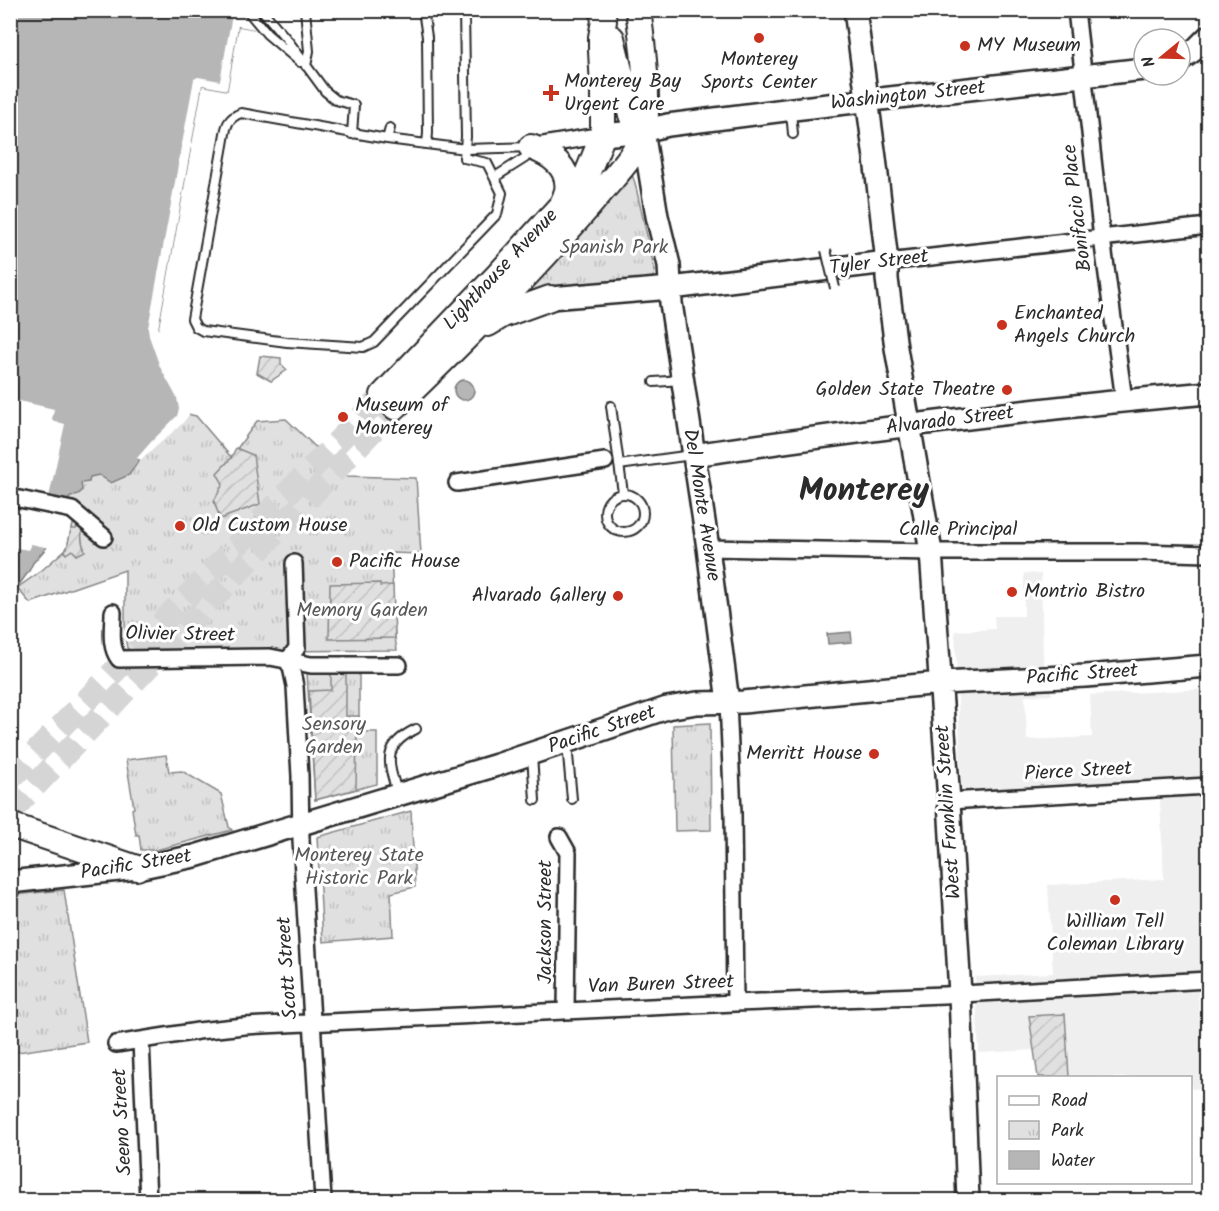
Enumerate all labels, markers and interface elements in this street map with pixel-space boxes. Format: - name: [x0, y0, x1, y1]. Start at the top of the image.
- north arrow: [1132, 27, 1192, 87]
- place label: MY Museum: [977, 30, 1081, 62]
- marker: Monterey Sports Center: [752, 31, 766, 45]
- marker: MY Museum: [958, 39, 972, 53]
- place label: Monterey Sports Center: [701, 44, 818, 99]
- text: N: [1136, 53, 1163, 70]
- place label: Monterey Bay Urgent Care: [564, 66, 681, 121]
- street label: Washington Street: [829, 72, 987, 120]
- marker: Monterey Bay Urgent Care: [542, 84, 560, 102]
- street label: Bonifacio Place: [1054, 143, 1102, 273]
- street label: Lighthouse Avenue: [436, 202, 566, 338]
- park label: Spanish Park: [560, 232, 669, 264]
- street label: Tyler Street: [828, 241, 931, 285]
- place label: Enchanted Angels Church: [1014, 298, 1135, 353]
- marker: Enchanted Angels Church: [995, 318, 1009, 332]
- place label: Golden State Theatre: [816, 374, 995, 406]
- marker: Golden State Theatre: [1000, 383, 1014, 397]
- place label: Museum of Monterey: [355, 390, 451, 445]
- street label: Alvarado Street: [884, 397, 1016, 445]
- marker: Museum of Monterey: [336, 410, 350, 424]
- street label: Del Monte Avenue: [673, 426, 729, 584]
- district label: Monterey: [799, 466, 930, 517]
- place label: Old Custom House: [192, 510, 348, 542]
- street label: Calle Principal: [899, 514, 1017, 546]
- marker: Old Custom House: [173, 519, 187, 533]
- place label: Pacific House: [349, 546, 460, 578]
- marker: Pacific House: [330, 555, 344, 569]
- place label: Montrio Bistro: [1024, 576, 1145, 608]
- place label: Alvarado Gallery: [472, 580, 607, 612]
- marker: Montrio Bistro: [1005, 585, 1019, 599]
- marker: Alvarado Gallery: [611, 589, 625, 603]
- park label: Memory Garden: [296, 595, 428, 627]
- street label: Olivier Street: [125, 618, 235, 652]
- street label: Pacific Street: [1025, 655, 1139, 695]
- street label: Pacific Street: [544, 697, 660, 763]
- park label: Sensory Garden: [302, 709, 367, 764]
- street label: West Franklin Street: [927, 724, 971, 900]
- place label: Merritt House: [746, 738, 862, 770]
- marker: Merritt House: [867, 747, 881, 761]
- street label: Pierce Street: [1023, 753, 1133, 791]
- street label: Pacific Street: [78, 840, 194, 890]
- park label: Monterey State Historic Park: [294, 840, 424, 895]
- street label: Jackson Street: [530, 860, 562, 984]
- marker: William Tell Coleman Library: [1108, 893, 1122, 907]
- place label: William Tell Coleman Library: [1046, 906, 1184, 961]
- street label: Scott Street: [268, 915, 308, 1020]
- street label: Van Buren Street: [587, 966, 735, 1004]
- street label: Seeno Street: [104, 1067, 142, 1176]
- legend: [997, 1076, 1192, 1184]
- text: Road: [1051, 1087, 1088, 1116]
- text: Park: [1051, 1117, 1084, 1146]
- text: Water: [1051, 1147, 1096, 1176]

